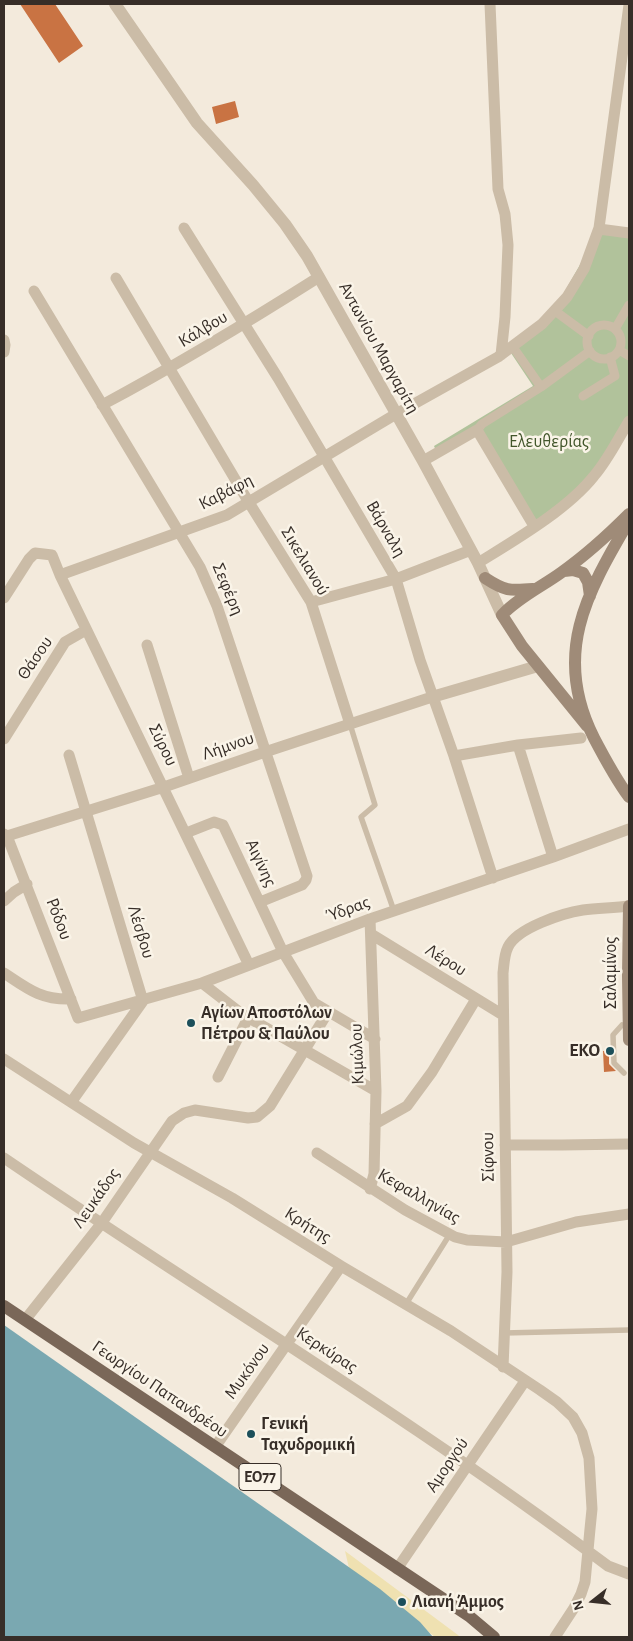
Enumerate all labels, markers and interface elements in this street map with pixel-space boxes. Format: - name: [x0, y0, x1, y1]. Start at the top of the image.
- street label: Αντωνίου Μαργαρίτη: [334, 278, 424, 418]
- street label: Κάλβου: [174, 306, 232, 352]
- park label: Ελευθερίας: [509, 431, 589, 453]
- street label: Καβάφη: [195, 469, 257, 515]
- street label: Βάρναλη: [361, 497, 411, 561]
- street label: Σικελιανού: [276, 523, 334, 599]
- street label: Σεφέρη: [207, 560, 249, 618]
- street label: Θάσου: [13, 632, 57, 684]
- street label: Σύρου: [144, 720, 182, 770]
- street label: Λήμνου: [199, 727, 257, 765]
- street label: Αιγίνης: [241, 836, 281, 890]
- street label: Ύδρας: [323, 891, 373, 927]
- street label: Ρόδου: [41, 895, 77, 943]
- street label: Λέσβου: [123, 903, 159, 961]
- street label: Σαλαμίνος: [600, 937, 622, 1009]
- street label: Λέρου: [421, 939, 471, 981]
- place label: Αγίων Αποστόλων Πέτρου & Παύλου: [201, 1002, 332, 1044]
- marker: Αγίων Αποστόλων Πέτρου & Παύλου: [185, 1017, 197, 1029]
- street label: Κιμώλου: [345, 1023, 369, 1085]
- place label: EKO: [569, 1040, 600, 1062]
- marker: EKO: [604, 1045, 616, 1057]
- street label: Σίφνου: [477, 1132, 499, 1182]
- street label: Λευκάδος: [68, 1164, 124, 1232]
- street label: Κεφαλληνίας: [374, 1164, 464, 1228]
- street label: Κρήτης: [281, 1202, 335, 1248]
- street label: Κερκύρας: [292, 1322, 362, 1378]
- street label: Γεωργίου Παπανδρέου: [88, 1336, 232, 1442]
- street label: Μυκόνου: [220, 1339, 274, 1403]
- place label: Γενική Ταχυδρομική: [261, 1413, 355, 1456]
- marker: Γενική Ταχυδρομική: [245, 1428, 257, 1440]
- street label: Αμοργού: [421, 1433, 473, 1497]
- road number: ΕΟ77: [239, 1464, 281, 1490]
- north arrow: [568, 1576, 618, 1626]
- place label: Λιανή Άμμος: [412, 1591, 504, 1613]
- marker: Λιανή Άμμος: [396, 1596, 408, 1608]
- text: N: [571, 1599, 587, 1612]

